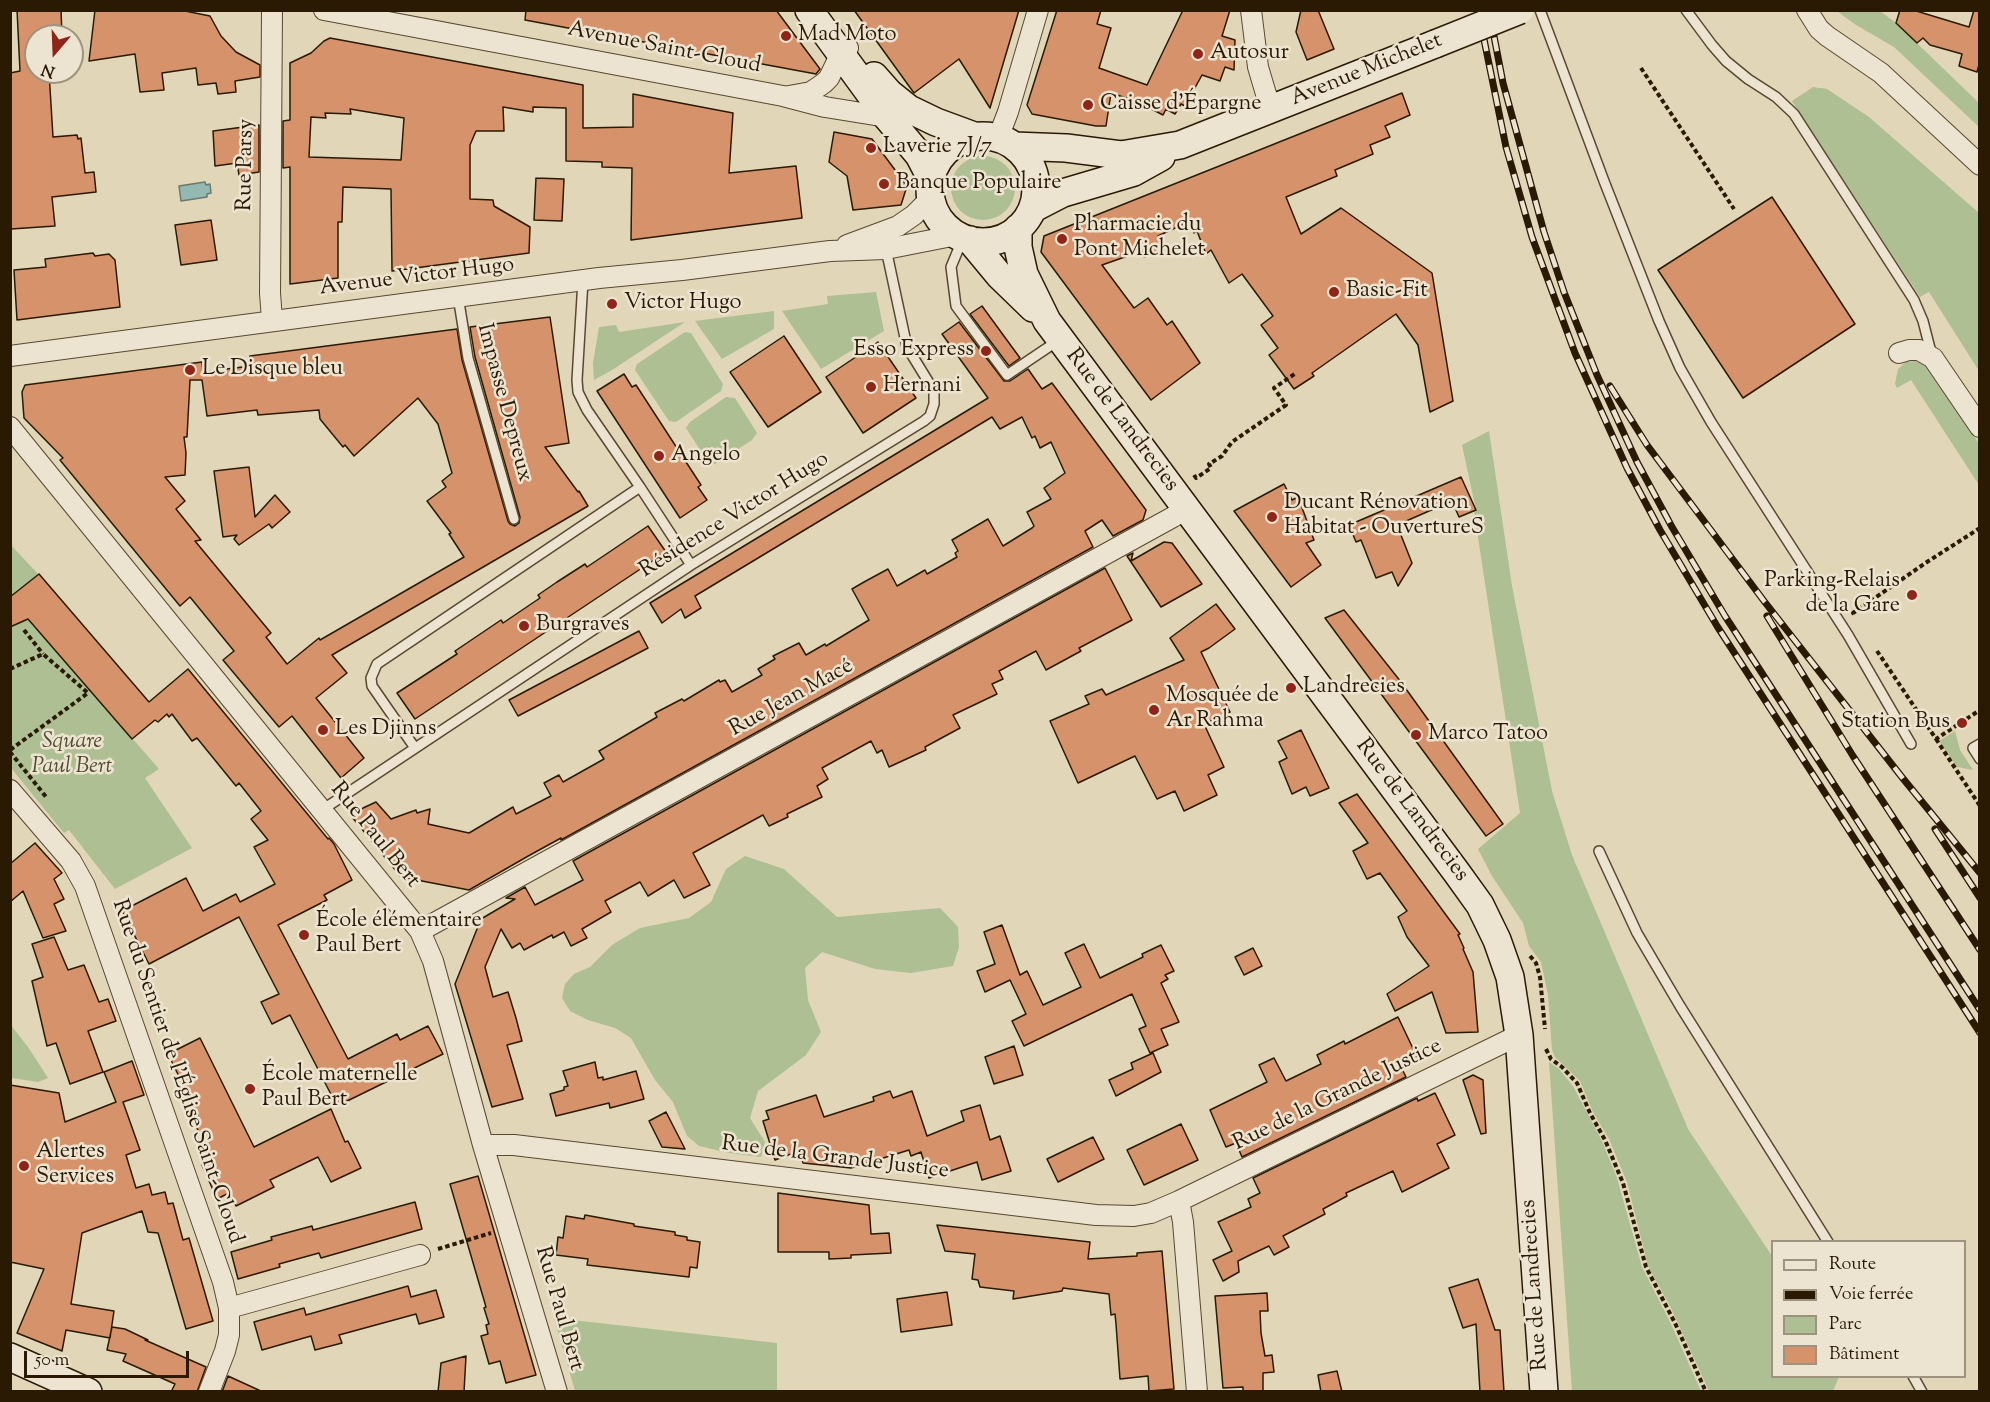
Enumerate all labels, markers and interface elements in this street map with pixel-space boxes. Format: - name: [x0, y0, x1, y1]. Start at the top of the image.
- street label: Avenue Saint-Cloud: [565, 17, 763, 81]
- place label: Mad Moto: [798, 23, 897, 49]
- north arrow: [24, 24, 84, 84]
- marker: Mad Moto: [779, 29, 793, 43]
- street label: Avenue Michelet: [1288, 29, 1446, 113]
- place label: Autosur: [1210, 41, 1289, 67]
- marker: Autosur: [1191, 47, 1205, 61]
- text: N: [39, 57, 58, 83]
- place label: Caisse d'Épargne: [1100, 92, 1261, 118]
- marker: Caisse d'Épargne: [1081, 98, 1095, 112]
- street label: Rue Parsy: [233, 118, 261, 212]
- place label: Laverie 7J/7: [883, 135, 992, 161]
- marker: Laverie 7J/7: [864, 141, 878, 155]
- place label: Banque Populaire: [896, 171, 1062, 197]
- marker: Banque Populaire: [877, 177, 891, 191]
- place label: Pharmacie du Pont Michelet: [1074, 213, 1205, 264]
- marker: Pharmacie du Pont Michelet: [1055, 232, 1069, 246]
- street label: Avenue Victor Hugo: [318, 253, 516, 303]
- place label: Basic-Fit: [1346, 279, 1428, 305]
- marker: Basic-Fit: [1327, 285, 1341, 299]
- place label: Victor Hugo: [624, 291, 742, 317]
- marker: Victor Hugo: [605, 297, 619, 311]
- street label: Impasse Depreux: [469, 321, 537, 485]
- place label: Esso Express: [854, 338, 974, 364]
- marker: Esso Express: [979, 344, 993, 358]
- street label: Rue de Landrecies: [1059, 344, 1183, 498]
- place label: Le Disque bleu: [202, 357, 343, 383]
- marker: Le Disque bleu: [183, 363, 197, 377]
- place label: Hernani: [883, 374, 961, 400]
- marker: Hernani: [864, 380, 878, 394]
- place label: Angelo: [671, 443, 740, 469]
- street label: Résidence Victor Hugo: [636, 447, 834, 585]
- marker: Angelo: [652, 449, 666, 463]
- place label: Ducant Rénovation Habitat - OuvertureS: [1284, 491, 1484, 542]
- marker: Ducant Rénovation Habitat - OuvertureS: [1265, 510, 1279, 524]
- place label: Parking-Relais de la Gare: [1764, 569, 1900, 620]
- marker: Parking-Relais de la Gare: [1905, 588, 1919, 602]
- place label: Burgraves: [536, 613, 629, 639]
- marker: Burgraves: [517, 619, 531, 633]
- street label: Rue Jean Macé: [725, 654, 859, 744]
- place label: Landrecies: [1303, 675, 1405, 701]
- marker: Landrecies: [1284, 681, 1298, 695]
- place label: Mosquée de Ar Rahma: [1166, 684, 1279, 736]
- marker: Mosquée de Ar Rahma: [1147, 703, 1161, 717]
- place label: Station Bus: [1841, 710, 1950, 736]
- marker: Station Bus: [1955, 716, 1969, 730]
- place label: Les Djinns: [335, 717, 436, 743]
- place label: Marco Tatoo: [1428, 722, 1548, 748]
- marker: Les Djinns: [316, 723, 330, 737]
- marker: Marco Tatoo: [1409, 728, 1423, 742]
- park label: Square Paul Bert: [32, 730, 112, 782]
- street label: Rue de Landrecies: [1349, 734, 1473, 888]
- street label: Rue Paul Bert: [323, 778, 425, 894]
- street label: Rue du Sentier de l'Église Saint-Cloud: [105, 896, 247, 1248]
- place label: École élémentaire Paul Bert: [316, 909, 482, 960]
- marker: École élémentaire Paul Bert: [297, 928, 311, 942]
- street label: Rue de la Grande Justice: [1229, 1034, 1447, 1158]
- place label: École maternelle Paul Bert: [262, 1063, 417, 1114]
- marker: École maternelle Paul Bert: [243, 1082, 257, 1096]
- street label: Rue de la Grande Justice: [720, 1132, 950, 1186]
- place label: Alertes Services: [36, 1140, 114, 1192]
- marker: Alertes Services: [17, 1159, 31, 1173]
- street label: Rue de Landrecies: [1517, 1198, 1555, 1372]
- legend: [1771, 1240, 1966, 1378]
- street label: Rue Paul Bert: [528, 1244, 588, 1374]
- text: Route: [1829, 1252, 1876, 1278]
- text: Voie ferrée: [1829, 1282, 1913, 1308]
- text: Parc: [1829, 1312, 1862, 1338]
- scale bar: [27, 1339, 192, 1377]
- text: Bâtiment: [1829, 1342, 1899, 1368]
- text: 50 m: [35, 1348, 69, 1374]

